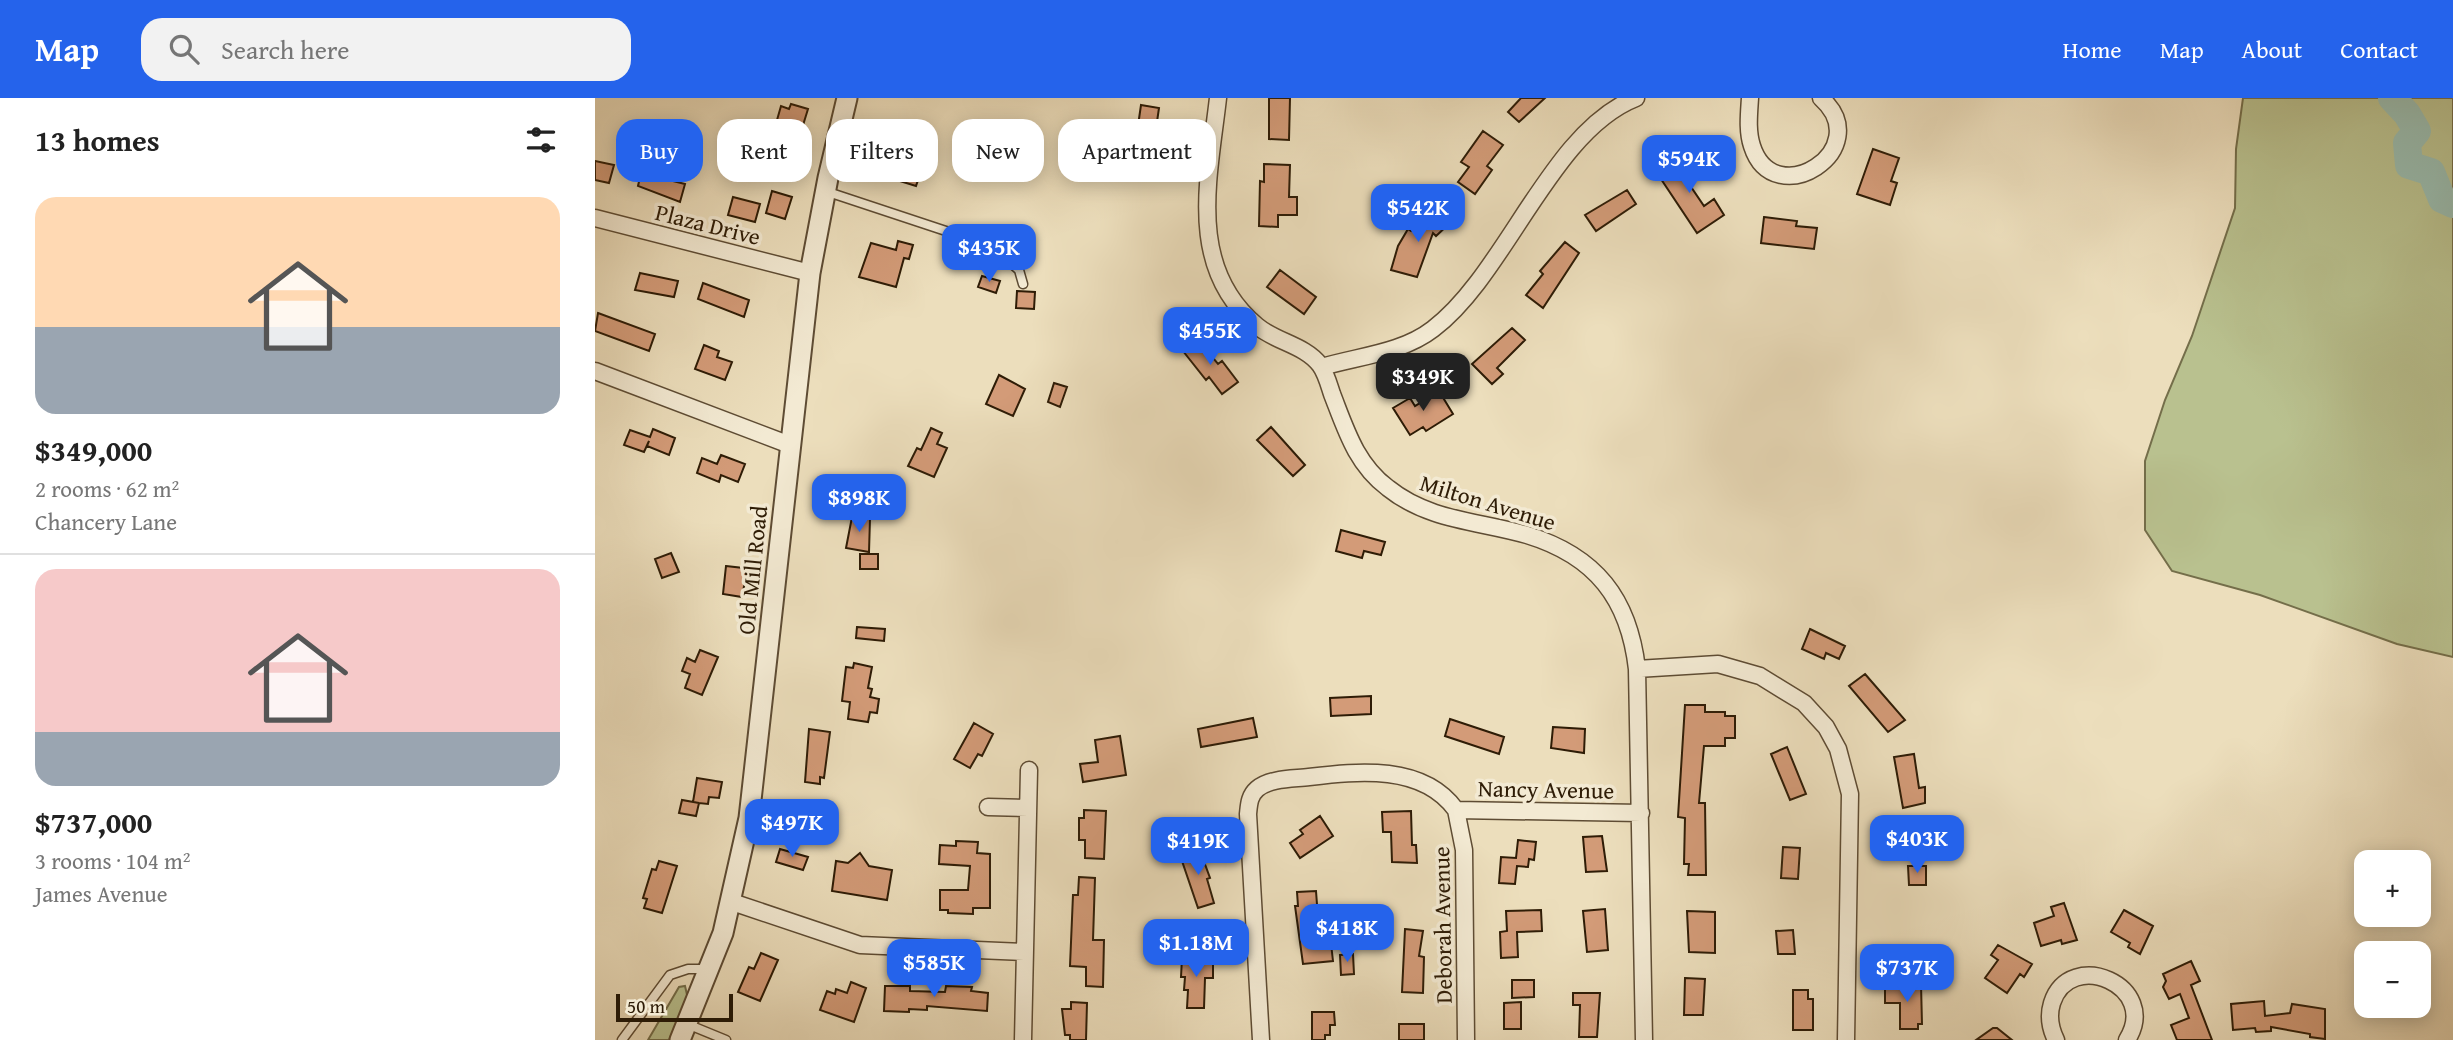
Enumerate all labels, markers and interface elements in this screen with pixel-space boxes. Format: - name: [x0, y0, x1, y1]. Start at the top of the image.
- search box: [141, 18, 631, 81]
- text: Map: [35, 25, 99, 73]
- icon: search: [165, 30, 203, 68]
- text: Search here: [221, 30, 349, 69]
- text: Home: [2063, 32, 2122, 67]
- text: Map: [2160, 32, 2204, 67]
- text: About: [2242, 32, 2302, 67]
- text: Contact: [2340, 32, 2418, 67]
- text: 13 homes: [35, 118, 160, 162]
- chip: Buy: [616, 119, 703, 182]
- chip: Rent: [717, 119, 812, 182]
- chip: Filters: [826, 119, 938, 182]
- chip: New: [952, 119, 1044, 182]
- chip: Apartment: [1058, 119, 1216, 182]
- icon: filters: [522, 121, 560, 159]
- pin: $594K: [1640, 136, 1738, 195]
- text: $594K: [1658, 141, 1720, 174]
- pin: $542K: [1369, 184, 1467, 244]
- text: $542K: [1387, 190, 1449, 223]
- street label: Plaza Drive: [652, 195, 764, 253]
- pin: $435K: [940, 225, 1038, 284]
- text: $435K: [958, 230, 1020, 263]
- icon: home: [235, 243, 361, 369]
- pin: $455K: [1161, 308, 1259, 367]
- text: $455K: [1179, 313, 1241, 346]
- pin: $349K: [1374, 354, 1472, 413]
- text: $349K: [1392, 359, 1454, 392]
- text: $349,000: [35, 428, 152, 472]
- street label: Milton Avenue: [1416, 466, 1560, 538]
- text: 2 rooms · 62 m²: [35, 472, 179, 505]
- pin: $898K: [810, 474, 908, 534]
- text: $898K: [828, 480, 890, 513]
- street label: Old Mill Road: [729, 503, 775, 636]
- text: Chancery Lane: [35, 505, 177, 538]
- icon: home: [235, 615, 361, 741]
- street label: Nancy Avenue: [1478, 771, 1614, 807]
- text: $737,000: [35, 800, 152, 844]
- pin: $497K: [743, 800, 841, 859]
- text: $497K: [761, 805, 823, 838]
- pin: $403K: [1868, 816, 1966, 875]
- pin: $419K: [1149, 818, 1247, 877]
- text: $403K: [1886, 821, 1948, 854]
- text: $419K: [1167, 823, 1229, 856]
- text: 3 rooms · 104 m²: [35, 844, 190, 877]
- street label: Deborah Avenue: [1424, 846, 1460, 1004]
- map controls: [2354, 850, 2431, 1018]
- button: +: [2354, 850, 2431, 927]
- text: James Avenue: [35, 877, 168, 910]
- pin: $418K: [1298, 904, 1396, 964]
- text: $418K: [1316, 910, 1378, 943]
- pin: $1.18M: [1139, 920, 1253, 979]
- text: $1.18M: [1159, 925, 1233, 958]
- pin: $585K: [885, 940, 983, 999]
- button: −: [2354, 941, 2431, 1018]
- pin: $737K: [1858, 944, 1956, 1004]
- text: $585K: [903, 945, 965, 978]
- text: $737K: [1876, 950, 1938, 983]
- scale bar: [616, 991, 733, 1023]
- text: 50 m: [627, 992, 665, 1020]

